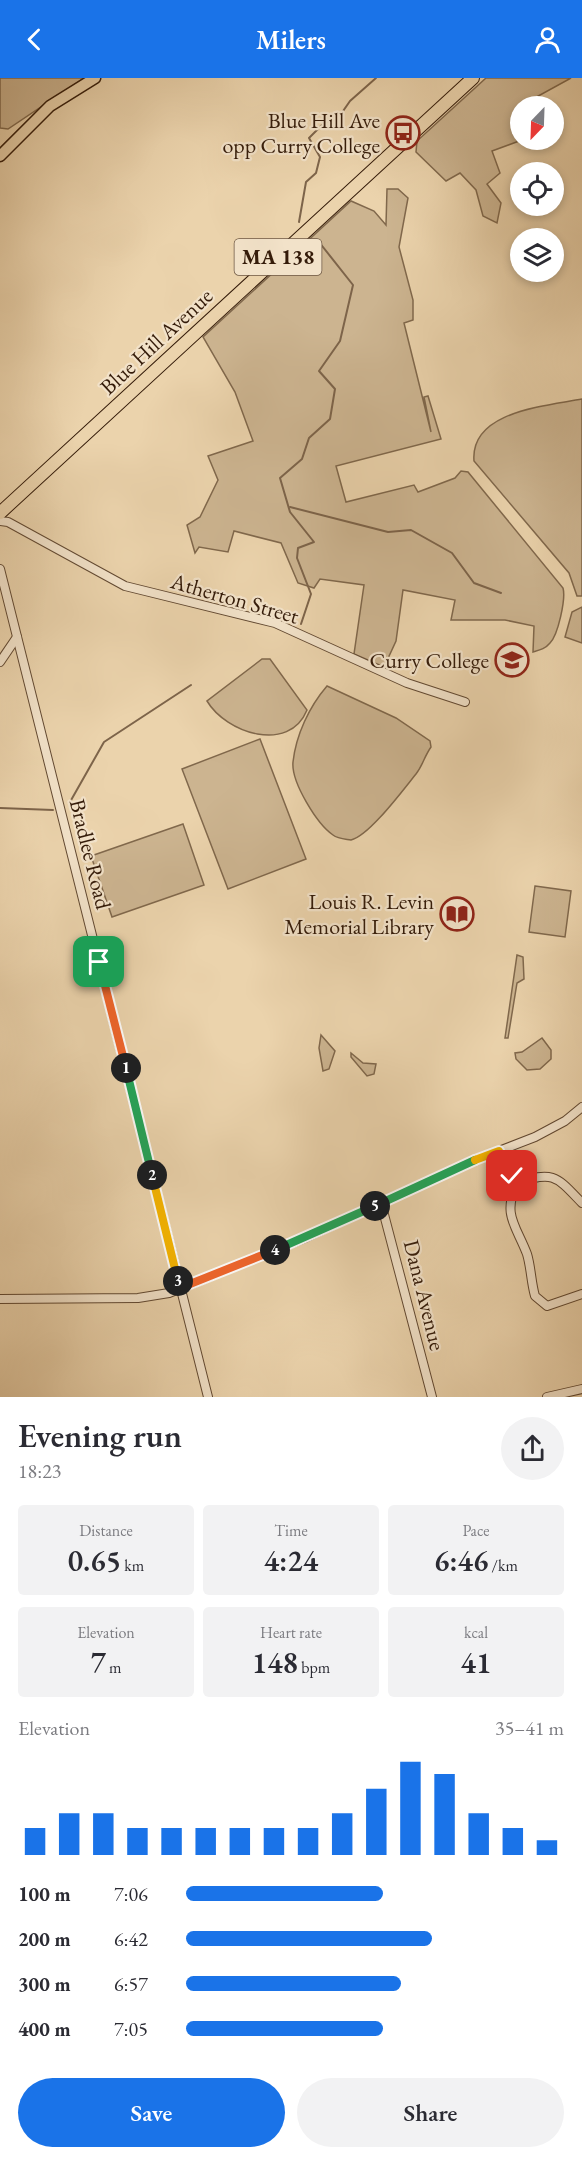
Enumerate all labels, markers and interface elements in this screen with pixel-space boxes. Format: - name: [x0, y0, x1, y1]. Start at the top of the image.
- text: Milers: [256, 22, 326, 57]
- icon: back: [18, 23, 51, 56]
- icon: person: [531, 23, 564, 56]
- north arrow: [510, 96, 564, 150]
- map controls: [510, 96, 564, 282]
- place label: Blue Hill Ave opp Curry College: [222, 106, 380, 160]
- bus stop icon: Blue Hill Ave opp Curry College: [385, 115, 421, 151]
- button: locate: [510, 162, 564, 216]
- button: layers: [510, 228, 564, 282]
- road number: MA 138: [234, 239, 322, 275]
- street label: Blue Hill Avenue: [94, 281, 219, 401]
- street label: Atherton Street: [167, 566, 302, 631]
- school or university icon: Curry College: [494, 642, 530, 678]
- place label: Curry College: [370, 646, 489, 675]
- street label: Bradlee Road: [63, 796, 118, 913]
- place label: Louis R. Levin Memorial Library: [284, 887, 434, 941]
- library icon: Louis R. Levin Memorial Library: [439, 896, 475, 932]
- pin: [73, 936, 124, 987]
- icon: arrive: [82, 945, 115, 978]
- pin: 1: [111, 1053, 141, 1083]
- text: 1: [122, 1057, 130, 1078]
- pin: [486, 1150, 537, 1201]
- icon: check: [495, 1159, 528, 1192]
- pin: 2: [137, 1160, 167, 1190]
- text: 2: [148, 1164, 156, 1185]
- pin: 5: [360, 1191, 390, 1221]
- text: 5: [371, 1195, 379, 1216]
- pin: 4: [260, 1235, 290, 1265]
- street label: Dana Avenue: [397, 1237, 452, 1354]
- text: 4: [271, 1239, 279, 1260]
- pin: 3: [163, 1266, 193, 1296]
- text: 3: [174, 1270, 182, 1291]
- text: Evening run: [18, 1414, 182, 1457]
- button: share: [501, 1417, 564, 1480]
- text: 18:23: [18, 1458, 61, 1484]
- text: Distance: [79, 1520, 133, 1541]
- text: Time: [274, 1520, 308, 1541]
- text: Pace: [463, 1520, 489, 1541]
- text: 0.65: [68, 1541, 121, 1580]
- text: 4:24: [264, 1541, 318, 1580]
- text: 6:46: [434, 1541, 488, 1580]
- text: km: [121, 1555, 144, 1576]
- text: /km: [488, 1555, 518, 1576]
- text: Elevation: [77, 1622, 135, 1643]
- text: Heart rate: [260, 1622, 322, 1643]
- text: kcal: [464, 1622, 488, 1643]
- text: 7: [90, 1643, 106, 1682]
- text: 148: [252, 1643, 298, 1682]
- text: 41: [461, 1643, 491, 1682]
- text: m: [106, 1657, 122, 1678]
- text: bpm: [298, 1657, 330, 1678]
- text: Elevation: [18, 1715, 90, 1741]
- text: 35–41 m: [495, 1715, 564, 1741]
- text: 100 m: [18, 1881, 71, 1907]
- text: 7:06: [114, 1881, 148, 1907]
- text: 200 m: [18, 1926, 71, 1952]
- text: 6:42: [114, 1926, 148, 1952]
- text: 300 m: [18, 1971, 71, 1997]
- text: 6:57: [114, 1971, 148, 1997]
- text: 400 m: [18, 2016, 71, 2042]
- text: 7:05: [114, 2016, 148, 2042]
- button: Save: [18, 2078, 285, 2147]
- button: Share: [297, 2078, 564, 2147]

